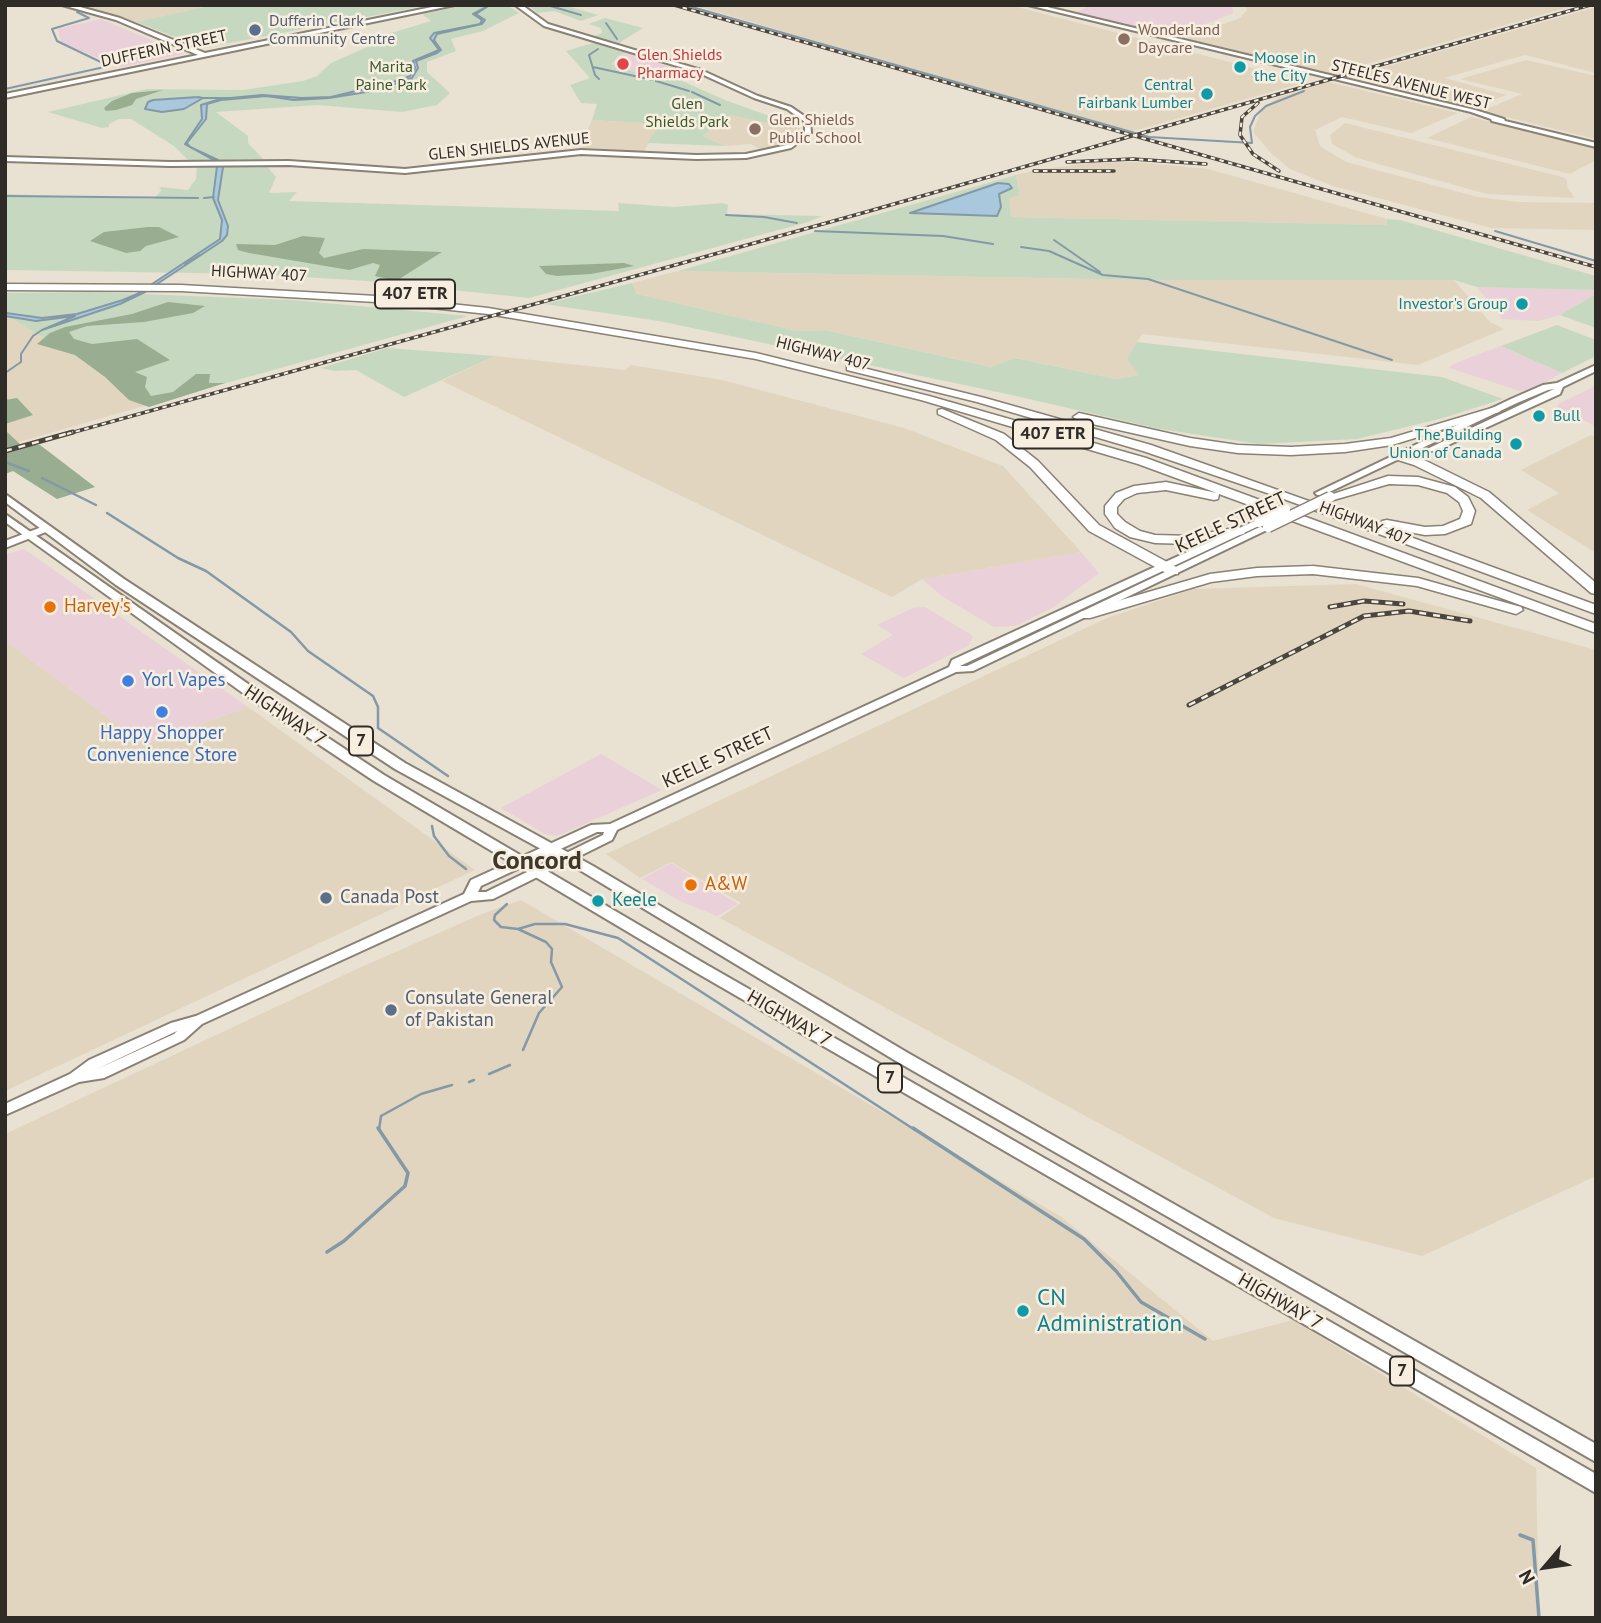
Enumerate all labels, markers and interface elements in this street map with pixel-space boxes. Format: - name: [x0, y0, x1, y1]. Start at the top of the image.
- place label: Dufferin Clark Community Centre: [269, 11, 395, 49]
- place label: Wonderland Daycare: [1138, 20, 1220, 58]
- marker: Dufferin Clark Community Centre: [247, 22, 263, 38]
- street label: DUFFERIN STREET: [99, 26, 229, 72]
- marker: Wonderland Daycare: [1116, 31, 1132, 47]
- place label: Glen Shields Pharmacy: [637, 45, 722, 83]
- place label: Moose in the City: [1254, 48, 1316, 86]
- marker: Glen Shields Pharmacy: [615, 56, 631, 72]
- street label: STEELES AVENUE WEST: [1329, 56, 1493, 114]
- park label: Marita Paine Park: [355, 57, 427, 95]
- marker: Moose in the City: [1232, 59, 1248, 75]
- place label: Central Fairbank Lumber: [1078, 75, 1193, 113]
- marker: Central Fairbank Lumber: [1199, 86, 1215, 102]
- park label: Glen Shields Park: [645, 94, 729, 132]
- place label: Glen Shields Public School: [769, 110, 861, 148]
- marker: Glen Shields Public School: [747, 121, 763, 137]
- street label: GLEN SHIELDS AVENUE: [428, 129, 590, 165]
- street label: HIGHWAY 407: [210, 262, 308, 286]
- road number: 407 ETR: [375, 280, 455, 308]
- place label: Investor's Group: [1398, 294, 1508, 314]
- marker: Investor's Group: [1514, 296, 1530, 312]
- street label: HIGHWAY 407: [774, 333, 872, 375]
- place label: Bull: [1553, 406, 1580, 426]
- marker: Bull: [1531, 408, 1547, 424]
- road number: 407 ETR: [1013, 420, 1093, 448]
- place label: The Building Union of Canada: [1389, 425, 1502, 463]
- marker: The Building Union of Canada: [1508, 436, 1524, 452]
- street label: KEELE STREET: [1172, 487, 1290, 559]
- street label: HIGHWAY 407: [1317, 498, 1413, 550]
- place label: Harvey's: [64, 596, 131, 618]
- marker: Harvey's: [42, 599, 58, 615]
- place label: Yorl Vapes: [142, 670, 225, 692]
- marker: Yorl Vapes: [120, 673, 136, 689]
- street label: HIGHWAY 7: [240, 680, 330, 752]
- marker: Happy Shopper Convenience Store: [154, 704, 170, 720]
- street label: KEELE STREET: [659, 722, 777, 794]
- place label: Happy Shopper Convenience Store: [87, 723, 237, 767]
- road number: 7: [349, 726, 373, 756]
- district label: Concord: [492, 846, 582, 878]
- place label: A&W: [705, 874, 747, 896]
- marker: A&W: [683, 877, 699, 893]
- place label: Canada Post: [340, 887, 439, 909]
- marker: Canada Post: [318, 890, 334, 906]
- place label: Keele: [612, 890, 657, 912]
- marker: Keele: [590, 893, 606, 909]
- street label: HIGHWAY 7: [743, 986, 835, 1052]
- place label: Consulate General of Pakistan: [405, 988, 553, 1032]
- marker: Consulate General of Pakistan: [383, 1002, 399, 1018]
- road number: 7: [878, 1064, 902, 1092]
- street label: HIGHWAY 7: [1234, 1269, 1326, 1335]
- place label: CN Administration: [1037, 1284, 1182, 1338]
- marker: CN Administration: [1015, 1303, 1031, 1319]
- road number: 7: [1390, 1356, 1414, 1386]
- north arrow: [1510, 1532, 1580, 1602]
- text: N: [1513, 1566, 1540, 1588]

